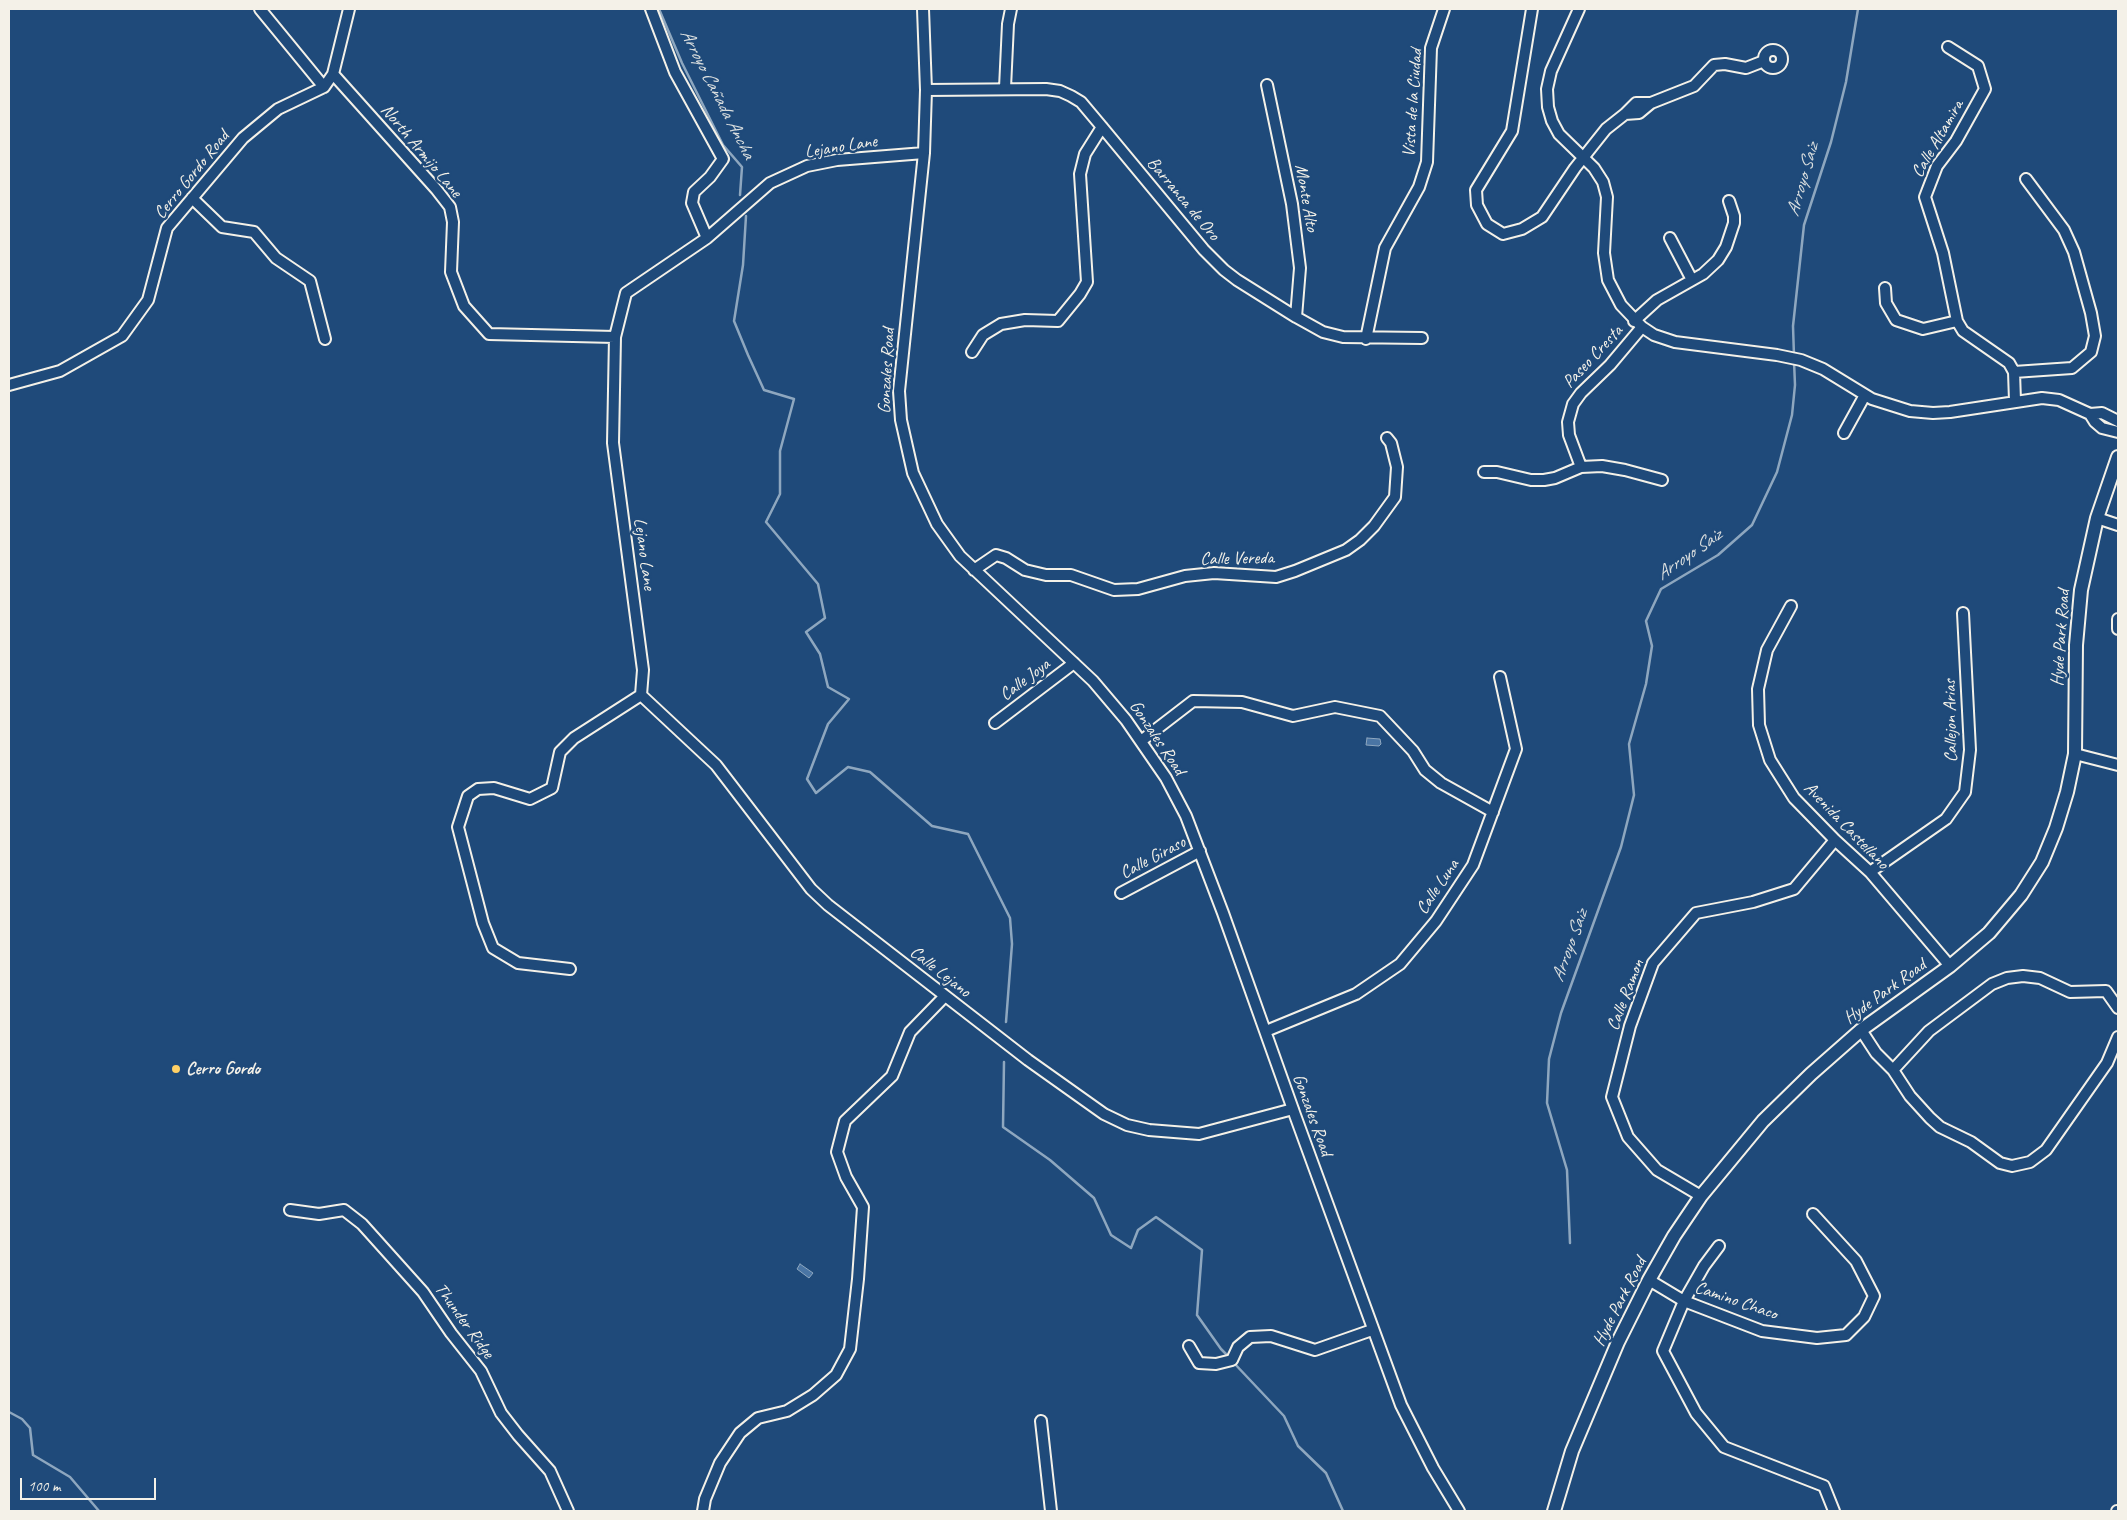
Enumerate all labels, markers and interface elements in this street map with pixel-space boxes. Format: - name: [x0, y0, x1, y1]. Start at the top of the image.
- water label: Arroyo Cañada Ancha: [674, 25, 760, 163]
- street label: Vista de la Ciudad: [1398, 48, 1428, 158]
- street label: Calle Altamira: [1907, 96, 1969, 182]
- street label: North Armijo Lane: [376, 100, 466, 202]
- street label: Cerro Gordo Road: [150, 126, 234, 224]
- street label: Lejano Lane: [803, 131, 879, 163]
- water label: Arroyo Saiz: [1782, 141, 1824, 219]
- street label: Barranca de Oro: [1142, 153, 1224, 245]
- street label: Monte Alto: [1289, 163, 1323, 233]
- street label: Paseo Cresta: [1558, 321, 1628, 393]
- street label: Gonzales Road: [874, 328, 900, 414]
- street label: Lejano Lane: [628, 516, 660, 592]
- water label: Arroyo Saiz: [1652, 524, 1726, 586]
- street label: Calle Vereda: [1200, 548, 1274, 570]
- street label: Hyde Park Road: [2047, 589, 2075, 687]
- street label: Calle Joya: [996, 654, 1054, 706]
- street label: Callejon Arias: [1939, 679, 1963, 763]
- street label: Gonzales Road: [1124, 696, 1190, 780]
- street label: Avenida Castellano: [1799, 778, 1893, 874]
- street label: Calle Giraso: [1117, 832, 1189, 884]
- street label: Calle Luna: [1412, 855, 1464, 919]
- water label: Arroyo Saiz: [1547, 907, 1593, 985]
- street label: Calle Lejano: [905, 941, 975, 1003]
- street label: Hyde Park Road: [1840, 955, 1930, 1029]
- street label: Calle Ramon: [1603, 956, 1649, 1034]
- place label: Cerro Gordo: [186, 1058, 260, 1080]
- marker: Cerro Gordo: [170, 1063, 182, 1075]
- street label: Gonzales Road: [1287, 1071, 1337, 1159]
- street label: Hyde Park Road: [1588, 1254, 1652, 1350]
- street label: Camino Chaco: [1692, 1277, 1780, 1325]
- street label: Thunder Ridge: [429, 1279, 499, 1363]
- scale bar: [22, 1468, 159, 1500]
- text: 100 m: [28, 1477, 60, 1496]

